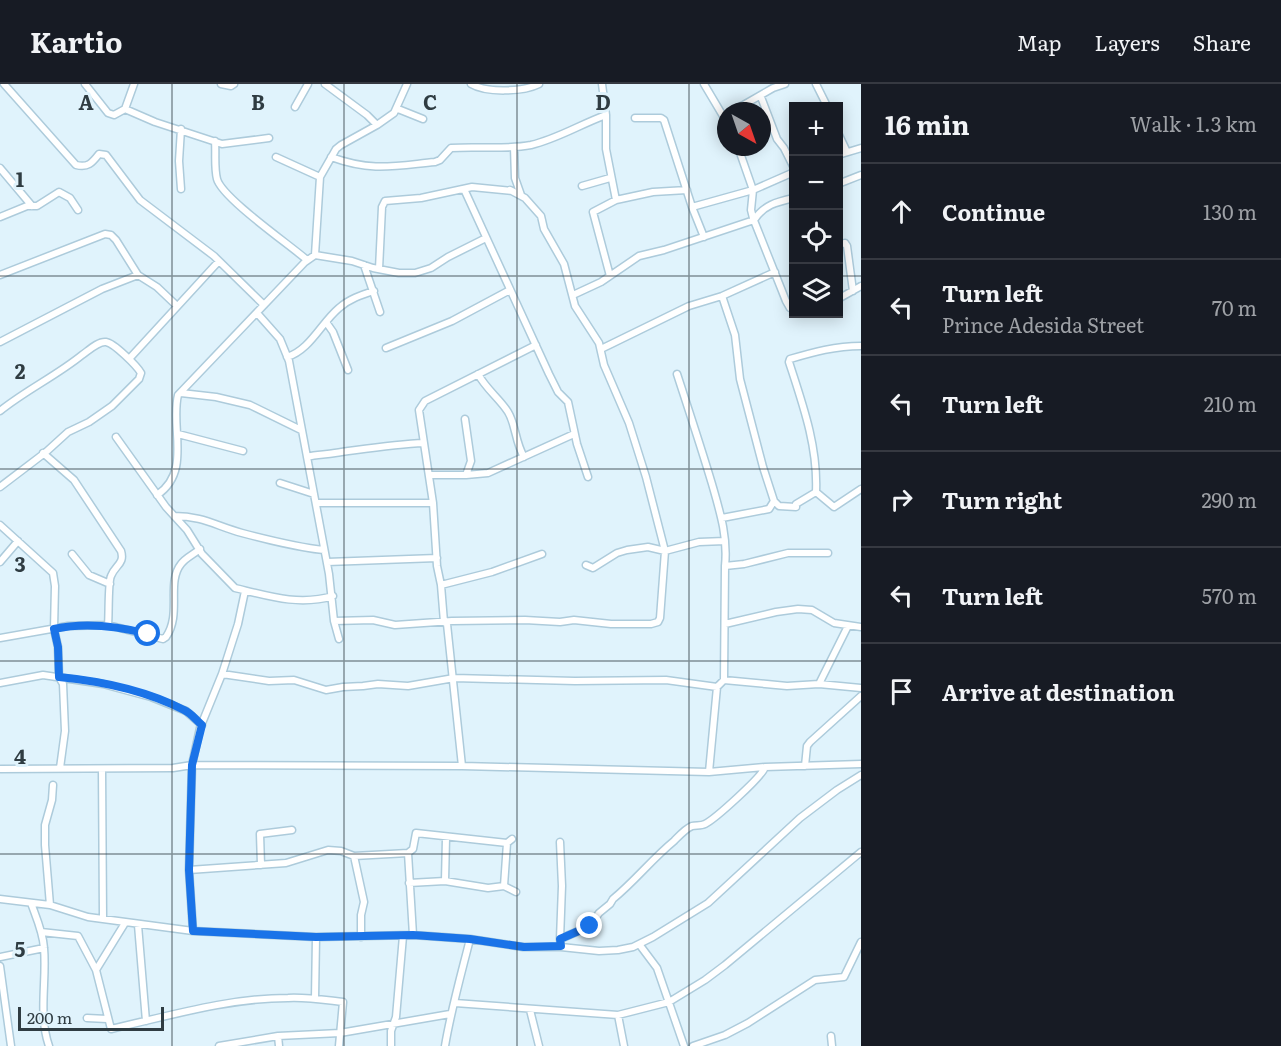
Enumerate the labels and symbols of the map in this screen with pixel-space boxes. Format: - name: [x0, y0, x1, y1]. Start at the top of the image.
- text: A: [78, 86, 94, 116]
- text: B: [251, 86, 265, 116]
- text: C: [423, 86, 437, 116]
- text: D: [595, 86, 611, 116]
- north arrow: [717, 102, 771, 156]
- text: 1: [16, 163, 24, 193]
- text: 2: [15, 355, 26, 385]
- text: 3: [14, 548, 26, 578]
- route start: [134, 620, 160, 646]
- text: 4: [14, 740, 26, 770]
- route end: [576, 912, 602, 938]
- text: 5: [15, 933, 26, 963]
- scale bar: [18, 1004, 164, 1032]

